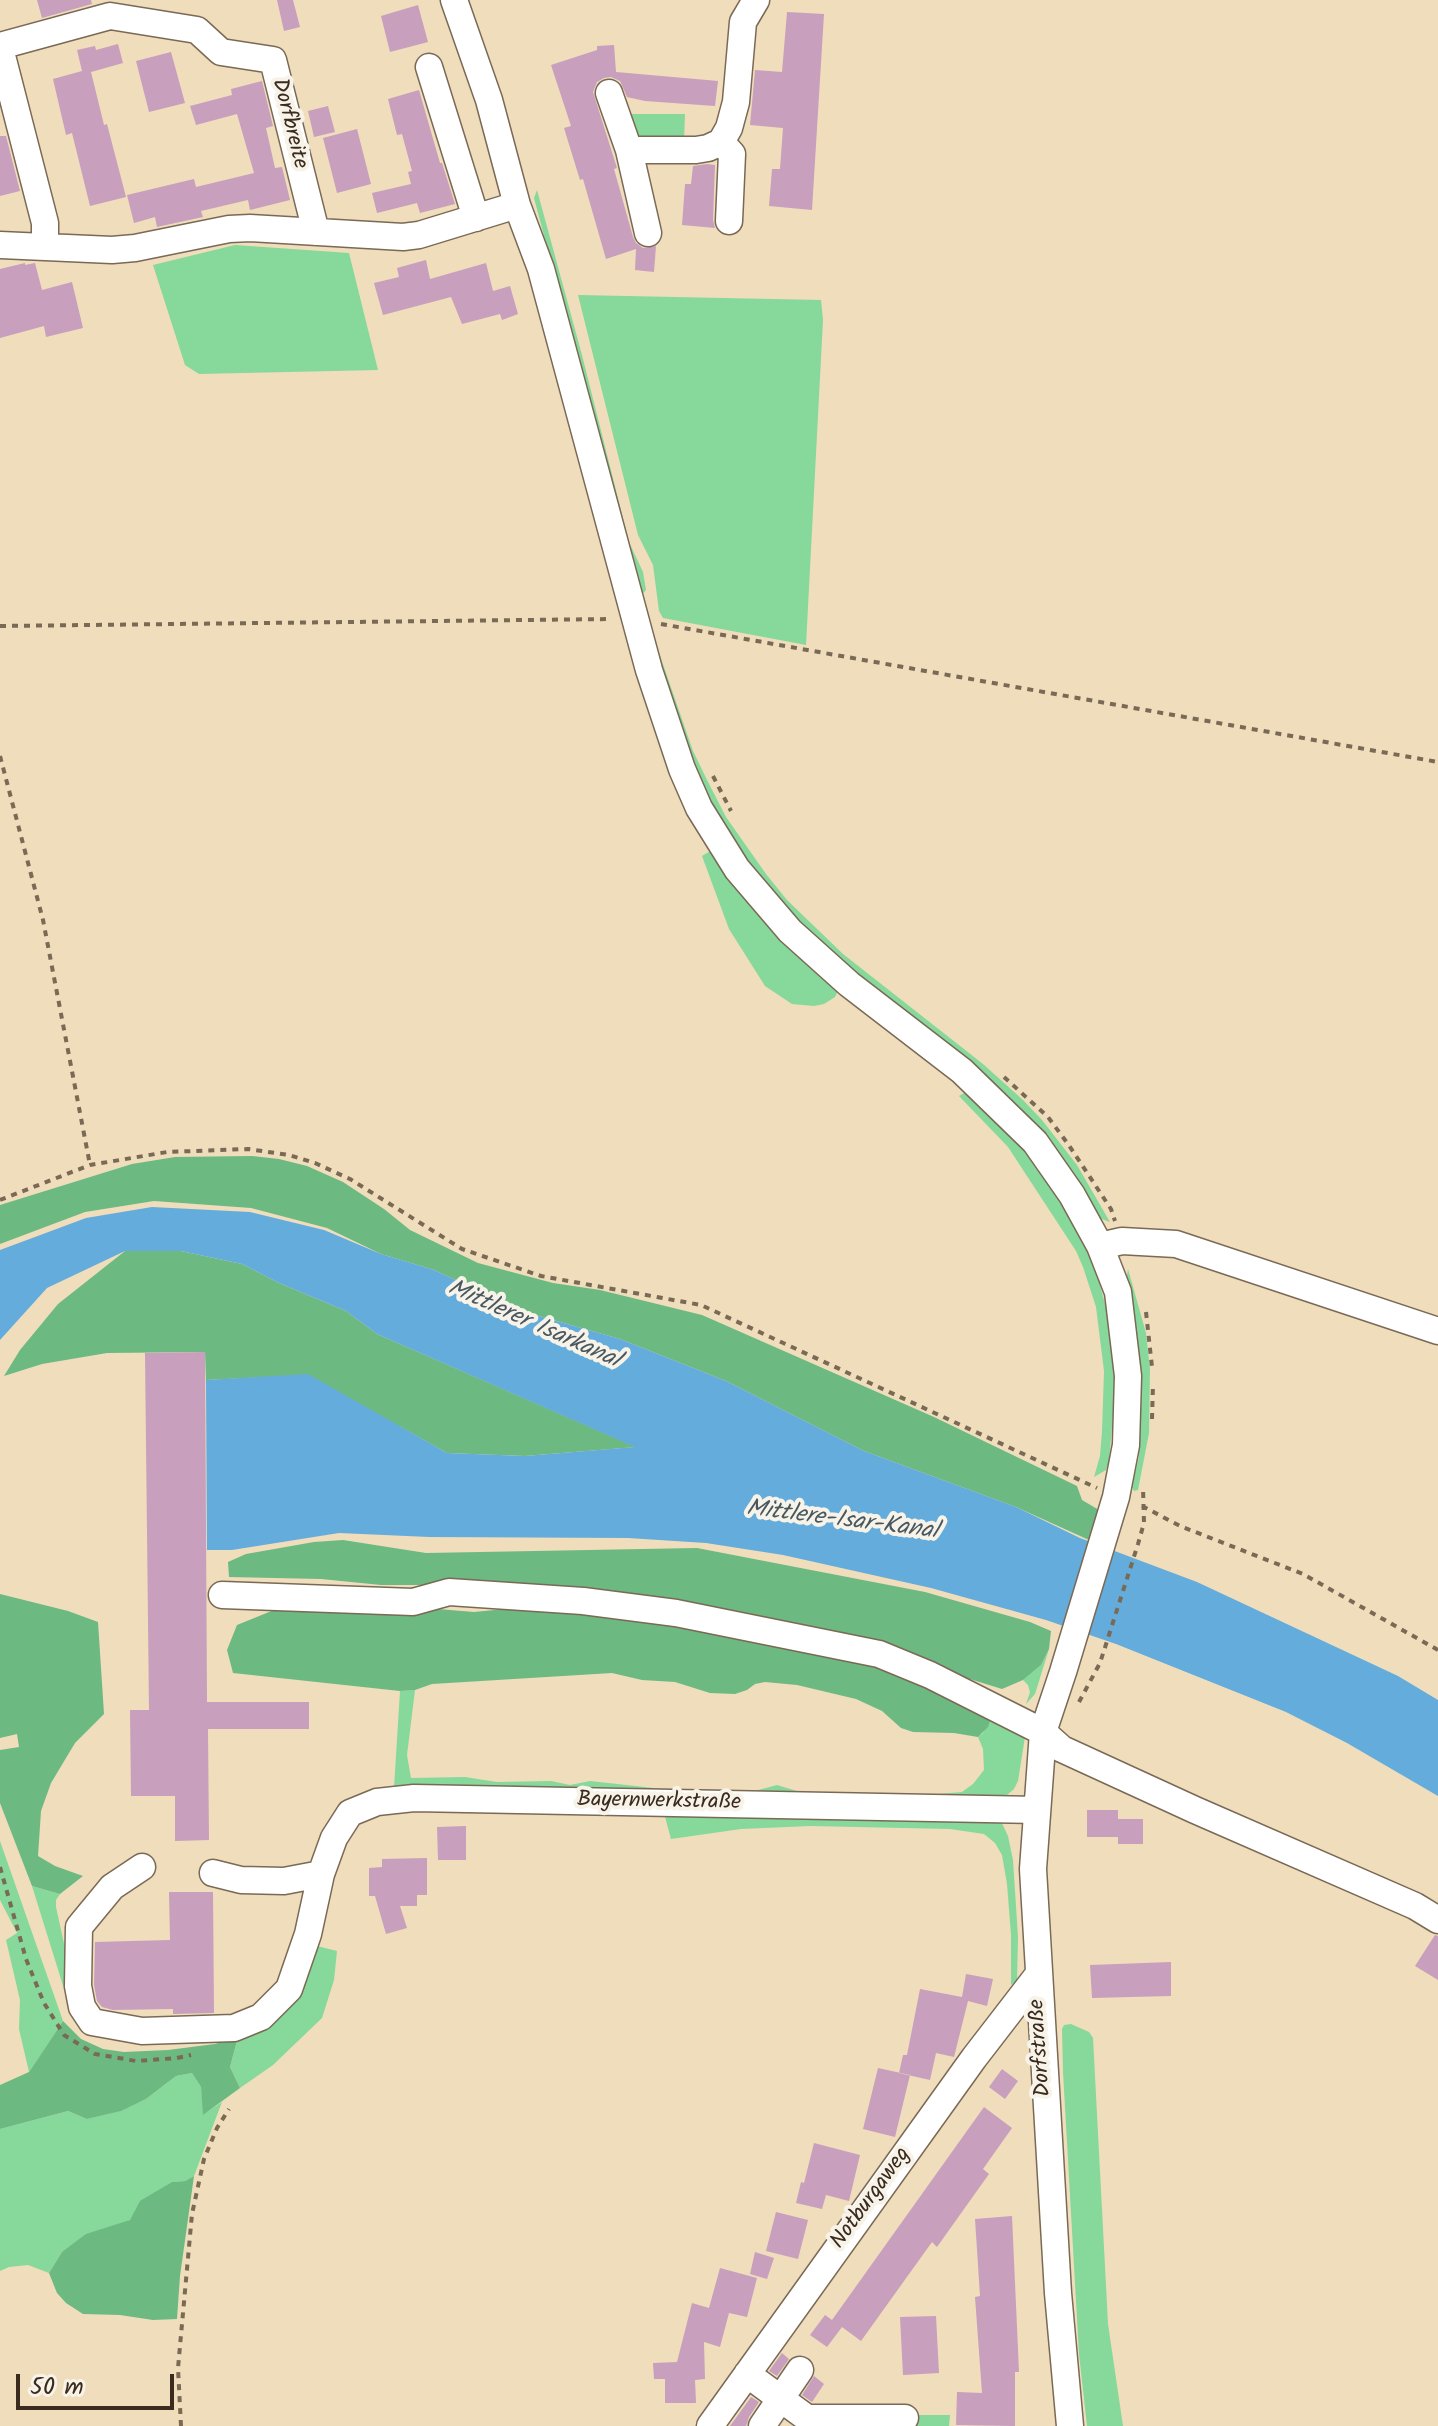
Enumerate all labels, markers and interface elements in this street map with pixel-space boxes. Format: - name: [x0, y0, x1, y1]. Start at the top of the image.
- street label: Dorfbreite: [264, 76, 312, 172]
- water label: Mittlerer Isarkanal: [442, 1275, 624, 1377]
- water label: Mittlere-Isar-Kanal: [745, 1496, 939, 1548]
- street label: Bayernwerkstraße: [577, 1788, 741, 1818]
- street label: Dorfstraße: [1025, 1998, 1059, 2098]
- street label: Notburgaweg: [826, 2143, 918, 2255]
- scale bar: [20, 2358, 178, 2408]
- text: 50 m: [30, 2368, 84, 2407]

